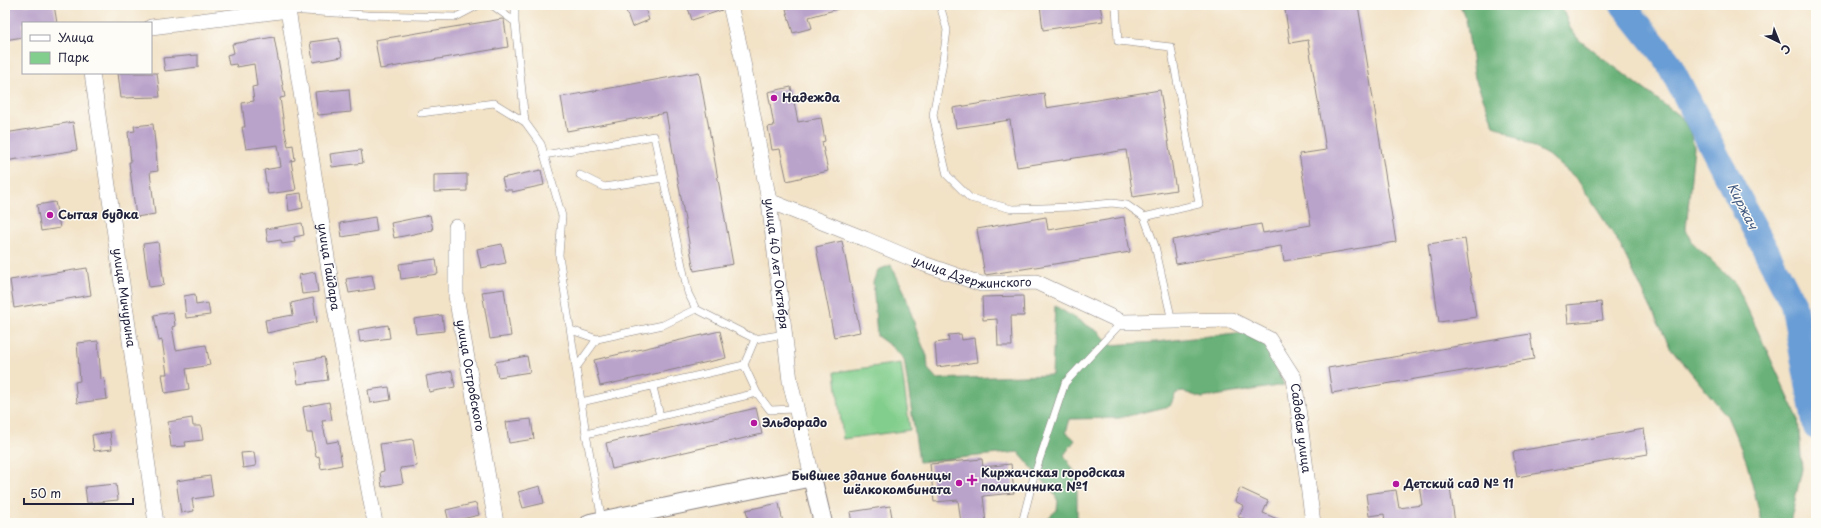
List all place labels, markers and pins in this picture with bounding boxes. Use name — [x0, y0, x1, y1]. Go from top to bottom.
place label: Надежда — [782, 88, 841, 106]
marker: Надежда — [769, 93, 779, 103]
place label: Сытая будка — [58, 205, 139, 223]
marker: Сытая будка — [45, 210, 55, 220]
place label: Эльдорадо — [762, 413, 827, 431]
marker: Эльдорадо — [749, 418, 759, 428]
place label: Киржачская городская поликлиника №1 — [981, 463, 1125, 495]
place label: Бывшее здание больницы шёлкокомбината — [791, 466, 952, 498]
marker: Киржачская городская поликлиника №1 — [966, 474, 978, 486]
place label: Детский сад № 11 — [1403, 474, 1514, 492]
marker: Бывшее здание больницы шёлкокомбината — [954, 478, 964, 488]
marker: Детский сад № 11 — [1391, 479, 1401, 489]

